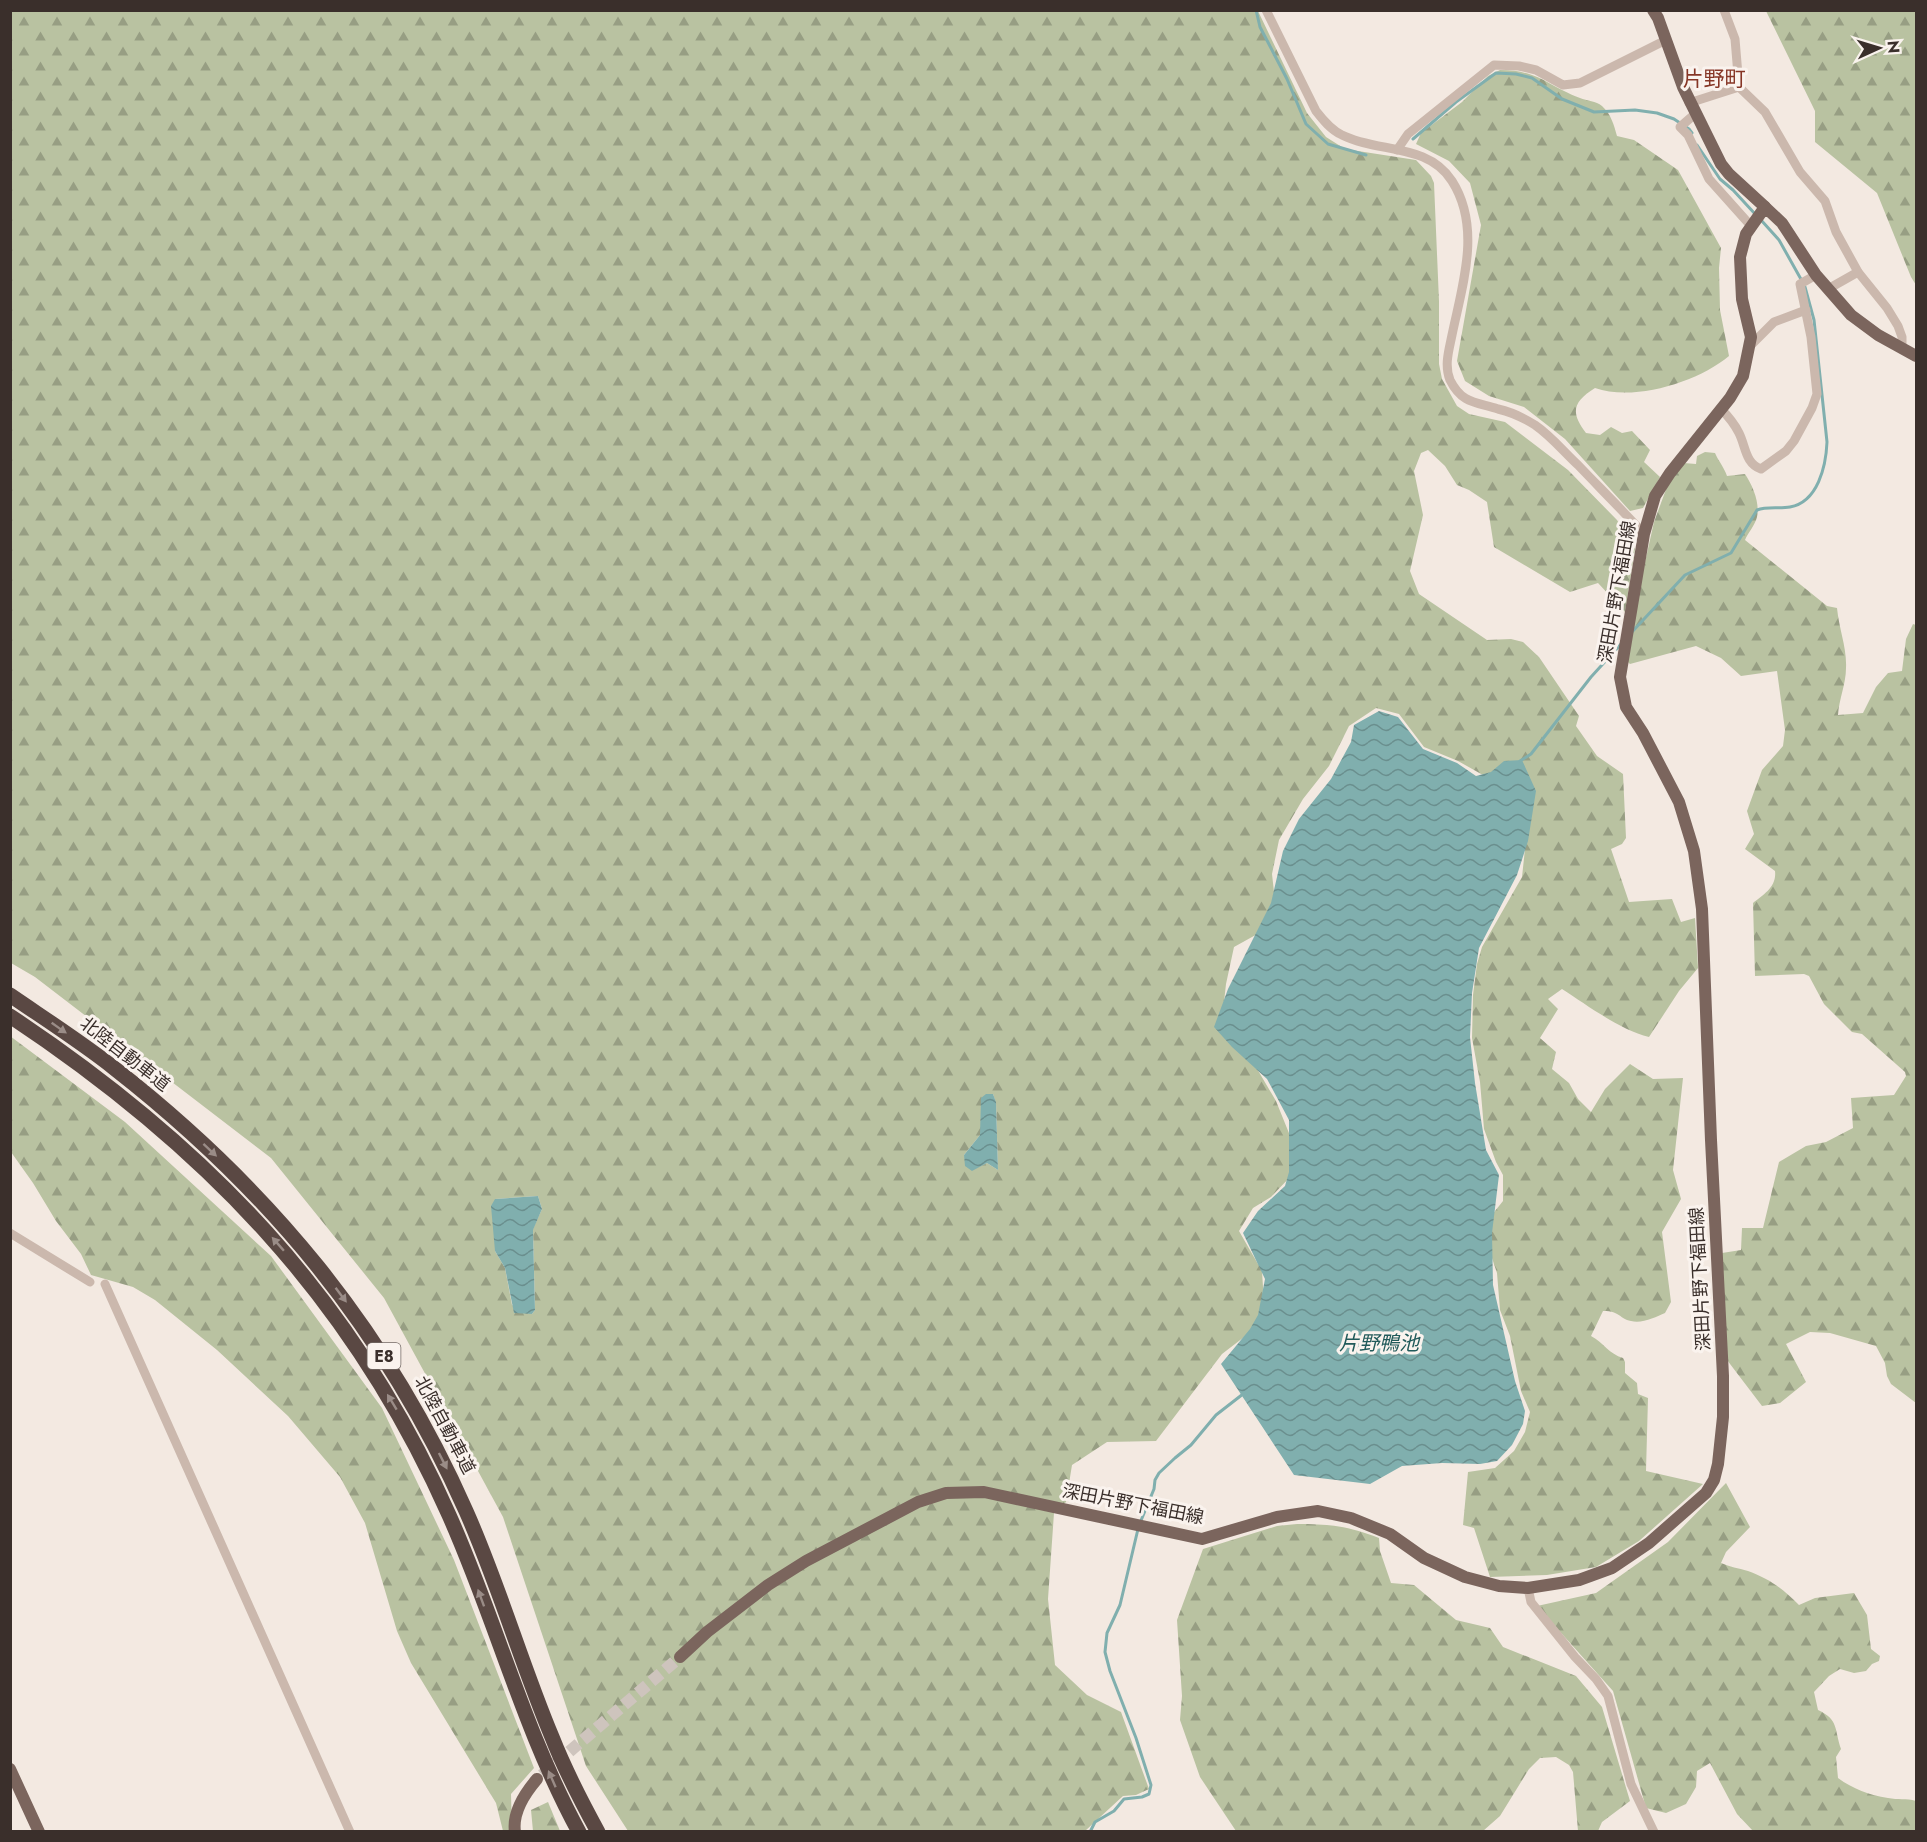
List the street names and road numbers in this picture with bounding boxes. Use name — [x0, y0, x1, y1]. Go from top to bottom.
street label: 深田片野下福田線 — [1592, 519, 1642, 665]
street label: 北陸自動車道 — [74, 1011, 176, 1097]
street label: 深田片野下福田線 — [1683, 1206, 1717, 1352]
road number: E8 — [368, 1343, 400, 1369]
street label: 北陸自動車道 — [408, 1371, 482, 1479]
street label: 深田片野下福田線 — [1060, 1478, 1206, 1530]

